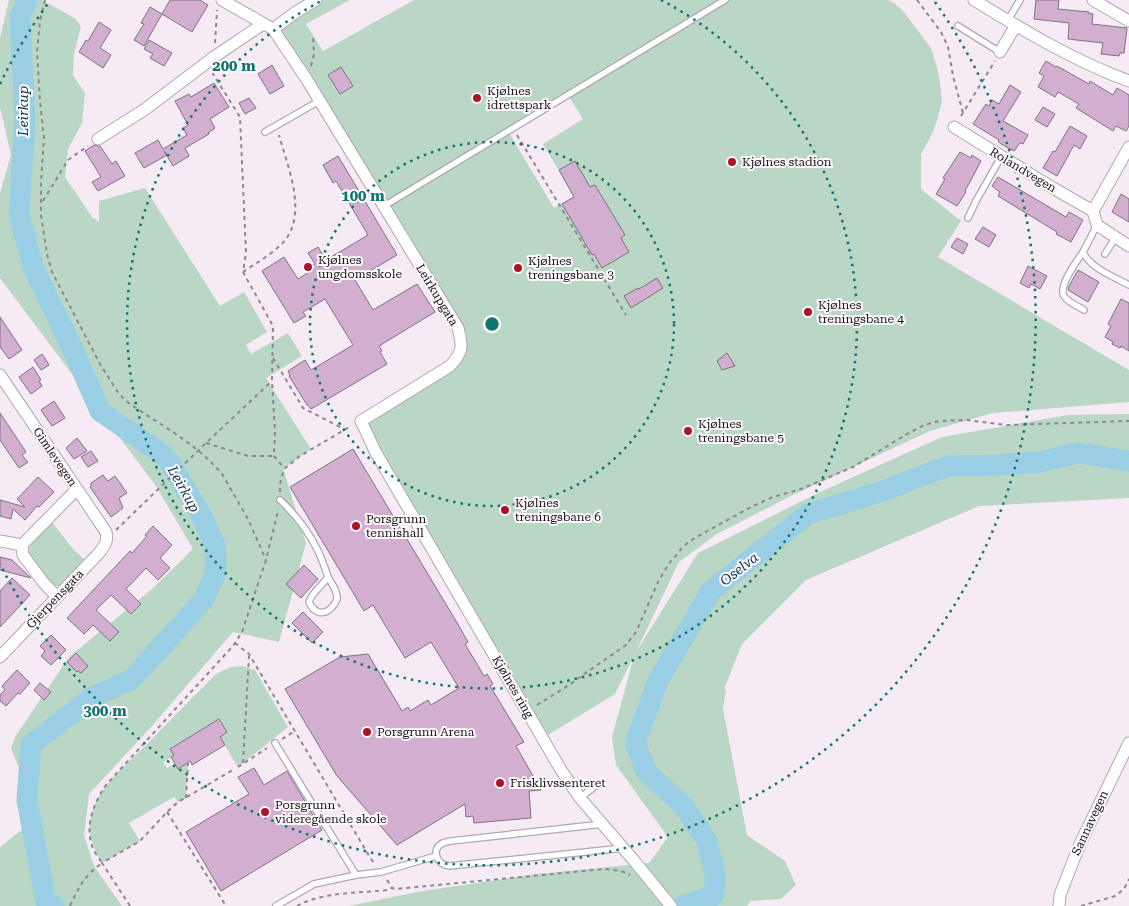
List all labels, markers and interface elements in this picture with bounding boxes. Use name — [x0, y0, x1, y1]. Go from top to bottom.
text: 200 m — [212, 57, 256, 75]
place label: Kjølnes idrettspark — [487, 84, 552, 112]
water label: Leirkup — [15, 86, 31, 137]
marker: Kjølnes idrettspark — [471, 92, 483, 104]
street label: Rolandvegen — [987, 145, 1059, 196]
place label: Kjølnes stadion — [742, 155, 832, 169]
marker: Kjølnes stadion — [726, 156, 738, 168]
text: 100 m — [341, 187, 385, 205]
place label: Kjølnes ungdomsskole — [318, 253, 402, 281]
place label: Kjølnes treningsbane 3 — [528, 254, 614, 282]
marker: Kjølnes ungdomsskole — [302, 261, 314, 273]
street label: Leirkupgata — [413, 262, 461, 329]
marker: Kjølnes treningsbane 3 — [512, 262, 524, 274]
place label: Kjølnes treningsbane 4 — [818, 298, 904, 326]
marker: Kjølnes treningsbane 4 — [802, 306, 814, 318]
centre of rings — [483, 315, 501, 333]
place label: Kjølnes treningsbane 5 — [698, 417, 784, 445]
street label: Gimlevegen — [30, 425, 80, 489]
marker: Kjølnes treningsbane 5 — [682, 425, 694, 437]
water label: Leirkup — [164, 462, 203, 515]
place label: Kjølnes treningsbane 6 — [515, 496, 601, 524]
marker: Kjølnes treningsbane 6 — [499, 504, 511, 516]
place label: Porsgrunn tennishall — [366, 512, 426, 540]
marker: Porsgrunn tennishall — [350, 520, 362, 532]
water label: Oselva — [717, 549, 761, 589]
street label: Gjerpensgata — [23, 566, 87, 631]
street label: Kjølnes ring — [489, 653, 537, 721]
text: 300 m — [83, 702, 127, 720]
place label: Porsgrunn Arena — [377, 725, 475, 739]
marker: Porsgrunn Arena — [361, 726, 373, 738]
place label: Frisklivssenteret — [510, 776, 606, 790]
marker: Frisklivssenteret — [494, 777, 506, 789]
street label: Sannavegen — [1069, 788, 1111, 858]
place label: Porsgrunn videregående skole — [275, 798, 387, 826]
marker: Porsgrunn videregående skole — [259, 806, 271, 818]

